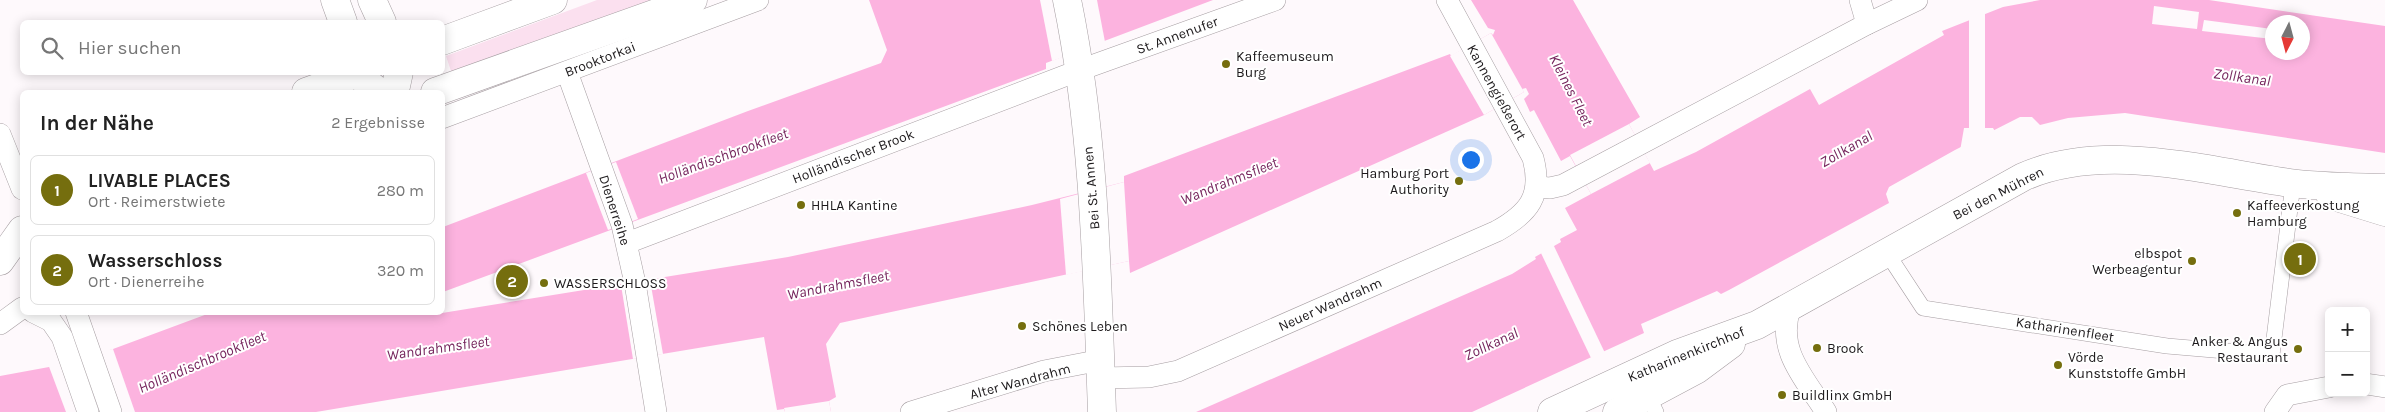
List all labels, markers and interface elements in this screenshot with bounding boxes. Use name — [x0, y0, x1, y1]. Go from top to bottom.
street label: St. Annenufer — [1134, 13, 1221, 58]
north arrow — [2265, 15, 2310, 60]
search box — [20, 20, 445, 75]
icon: search — [38, 34, 66, 62]
text: Hier suchen — [78, 37, 181, 59]
street label: Brooktorkai — [562, 38, 638, 81]
street label: Kannengießerort — [1463, 41, 1530, 143]
place label: Kaffeemuseum Burg — [1236, 48, 1334, 81]
water label: Kleines Fleet — [1545, 51, 1597, 130]
marker: Kaffeemuseum Burg — [1220, 58, 1232, 70]
water label: Zollkanal — [2212, 64, 2272, 90]
text: In der Nähe — [40, 111, 154, 135]
text: 2 Ergebnisse — [331, 113, 425, 132]
water label: Holländischbrookfleet — [656, 124, 791, 188]
street label: Holländischer Brook — [790, 125, 917, 188]
water label: Zollkanal — [1817, 127, 1876, 171]
street label: Bei St. Annen — [1079, 146, 1104, 230]
your location — [1458, 147, 1484, 173]
water label: Wandrahmsfleet — [1178, 153, 1281, 209]
street label: Bei den Mühren — [1950, 163, 2047, 224]
place label: Hamburg Port Authority — [1360, 165, 1449, 198]
text: LIVABLE PLACES — [88, 170, 231, 192]
street label: Dienerreihe — [595, 173, 634, 248]
marker: Hamburg Port Authority — [1453, 175, 1465, 187]
text: 1 — [54, 181, 60, 200]
text: 280 m — [377, 181, 424, 200]
text: Ort · Reimerstwiete — [88, 192, 226, 211]
place label: HHLA Kantine — [811, 197, 897, 214]
place label: Kaffeeverkostung Hamburg — [2247, 197, 2360, 230]
marker: HHLA Kantine — [795, 199, 807, 211]
marker: Kaffeeverkostung Hamburg — [2231, 207, 2243, 219]
pin: 1 — [2284, 240, 2316, 278]
place label: elbspot Werbeagentur — [2092, 245, 2183, 278]
text: Wasserschloss — [88, 250, 222, 272]
marker: elbspot Werbeagentur — [2186, 255, 2198, 267]
text: 2 — [52, 261, 62, 280]
text: 320 m — [377, 261, 424, 280]
pin: 2 — [496, 262, 528, 300]
water label: Wandrahmsfleet — [786, 266, 891, 304]
text: Ort · Dienerreihe — [88, 272, 204, 291]
street label: Neuer Wandrahm — [1276, 274, 1385, 335]
place label: WASSERSCHLOSS — [554, 275, 666, 292]
marker: WASSERSCHLOSS — [538, 277, 550, 289]
map controls — [2325, 307, 2370, 397]
button: + — [2325, 307, 2370, 352]
street label: Katharinenfleet — [2015, 313, 2115, 346]
place label: Schönes Leben — [1032, 318, 1128, 335]
marker: Schönes Leben — [1016, 320, 1028, 332]
street label: Katharinenkirchhof — [1625, 323, 1747, 386]
water label: Zollkanal — [1461, 324, 1521, 364]
water label: Holländischbrookfleet — [136, 327, 269, 397]
water label: Wandrahmsfleet — [386, 332, 491, 364]
place label: Anker & Angus Restaurant — [2192, 333, 2288, 366]
place label: Brook — [1827, 340, 1864, 357]
marker: Brook — [1811, 342, 1823, 354]
marker: Anker & Angus Restaurant — [2292, 343, 2304, 355]
place label: Vörde Kunststoffe GmbH — [2068, 349, 2186, 382]
button: − — [2325, 352, 2370, 397]
marker: Vörde Kunststoffe GmbH — [2052, 359, 2064, 371]
street label: Alter Wandrahm — [968, 360, 1072, 403]
place label: Buildlinx GmbH — [1792, 387, 1892, 404]
marker: Buildlinx GmbH — [1776, 389, 1788, 401]

